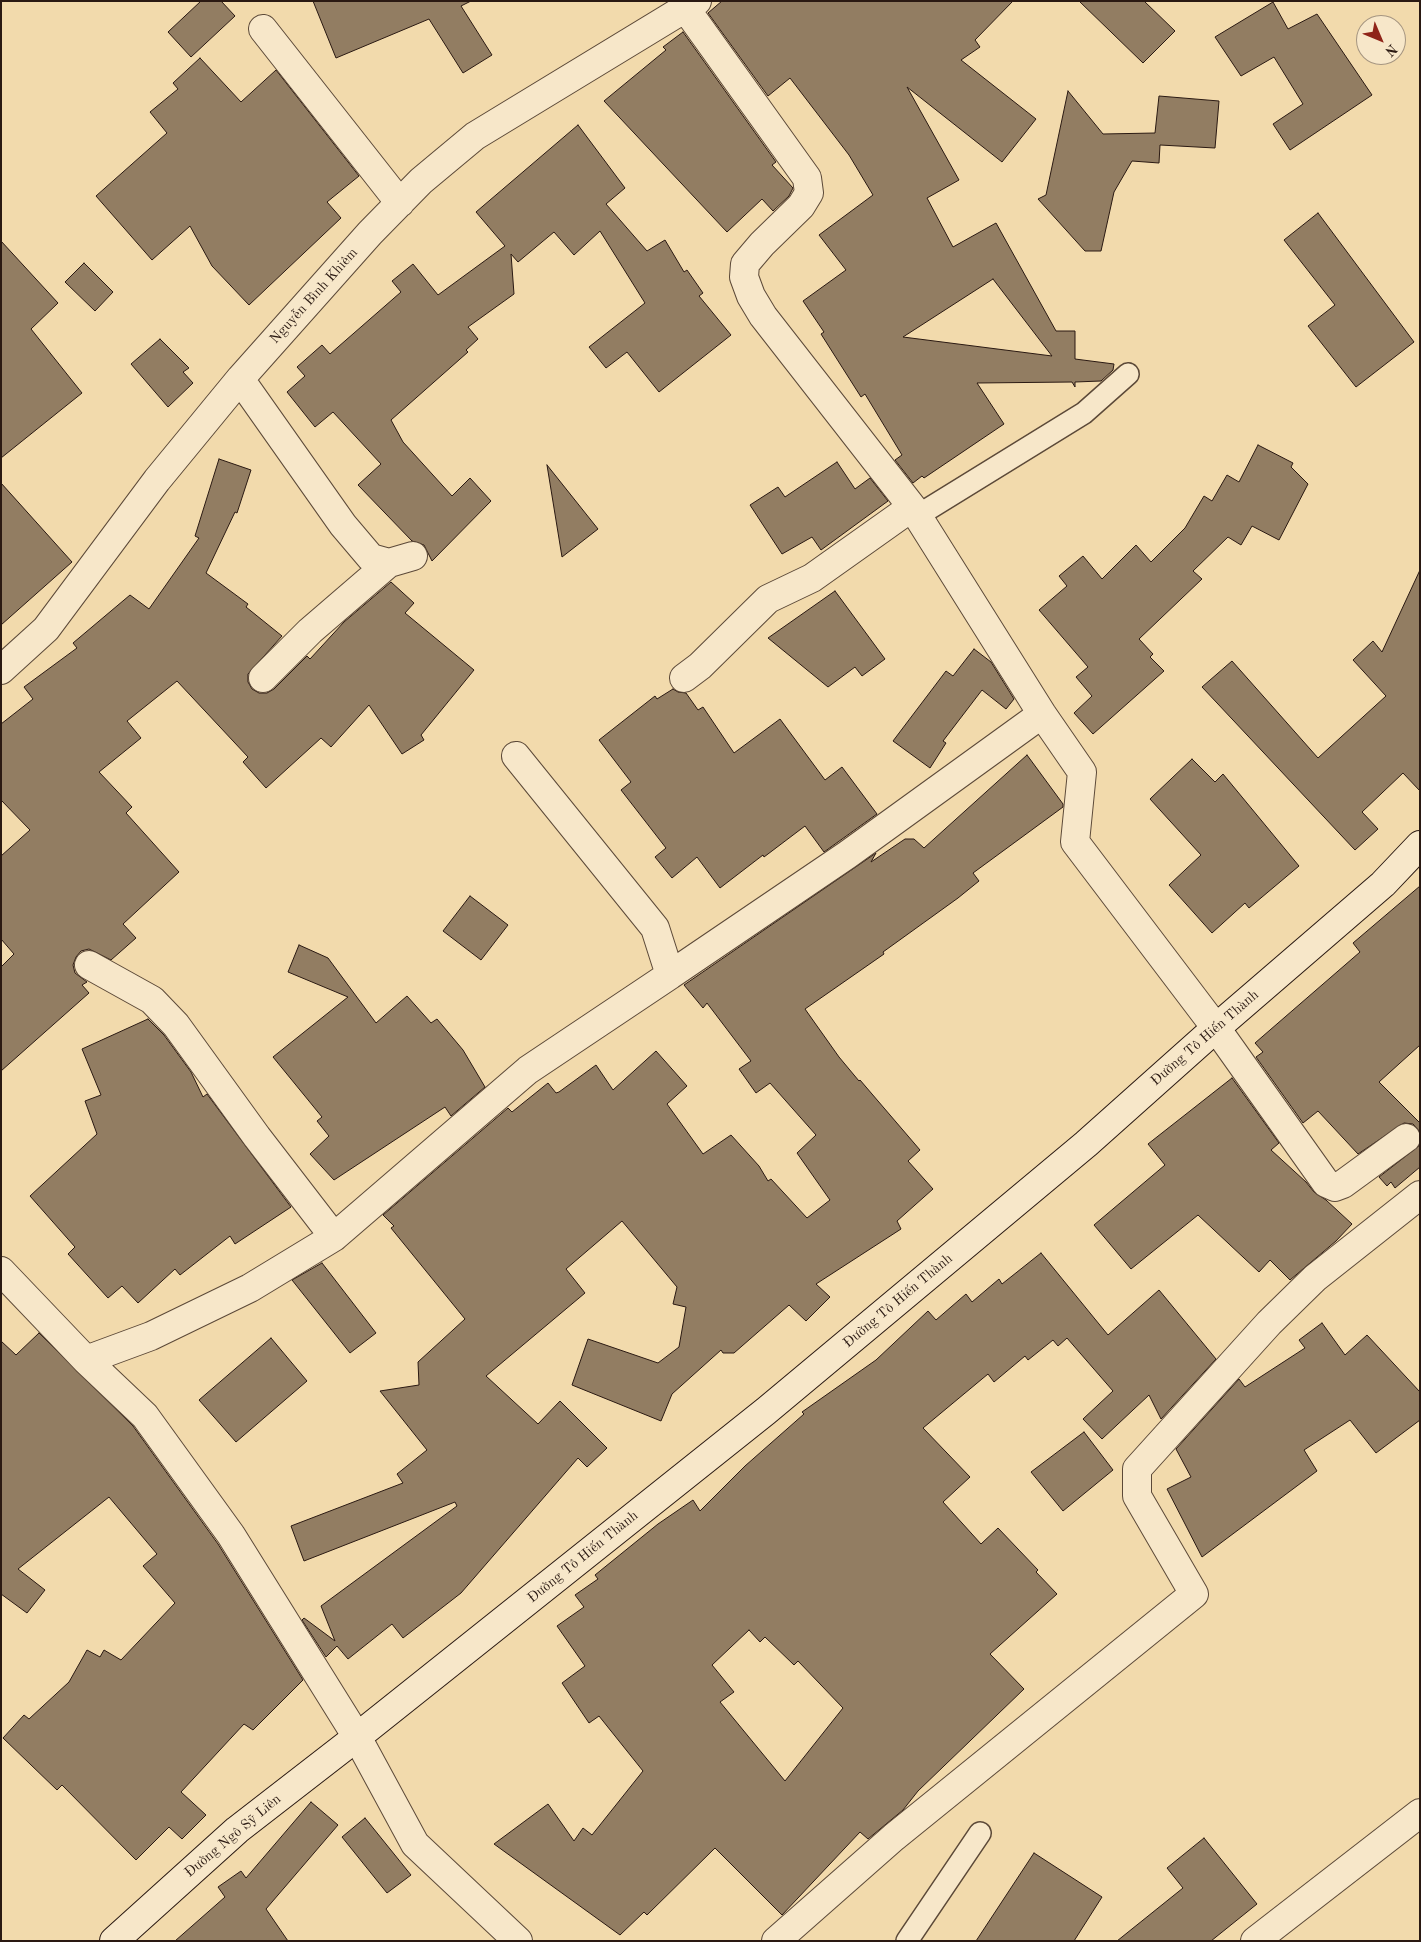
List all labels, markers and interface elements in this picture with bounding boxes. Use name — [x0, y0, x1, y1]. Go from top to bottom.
north arrow — [1356, 15, 1406, 65]
text: N — [1382, 41, 1400, 59]
street label: Nguyễn Bình Khiêm — [267, 245, 361, 347]
street label: Đường Tô Hiến Thành — [1148, 987, 1262, 1089]
street label: Đường Tô Hiến Thành — [840, 1250, 956, 1352]
street label: Đường Tô Hiến Thành — [524, 1507, 642, 1607]
street label: Đường Ngô Sỹ Liên — [181, 1791, 285, 1881]

